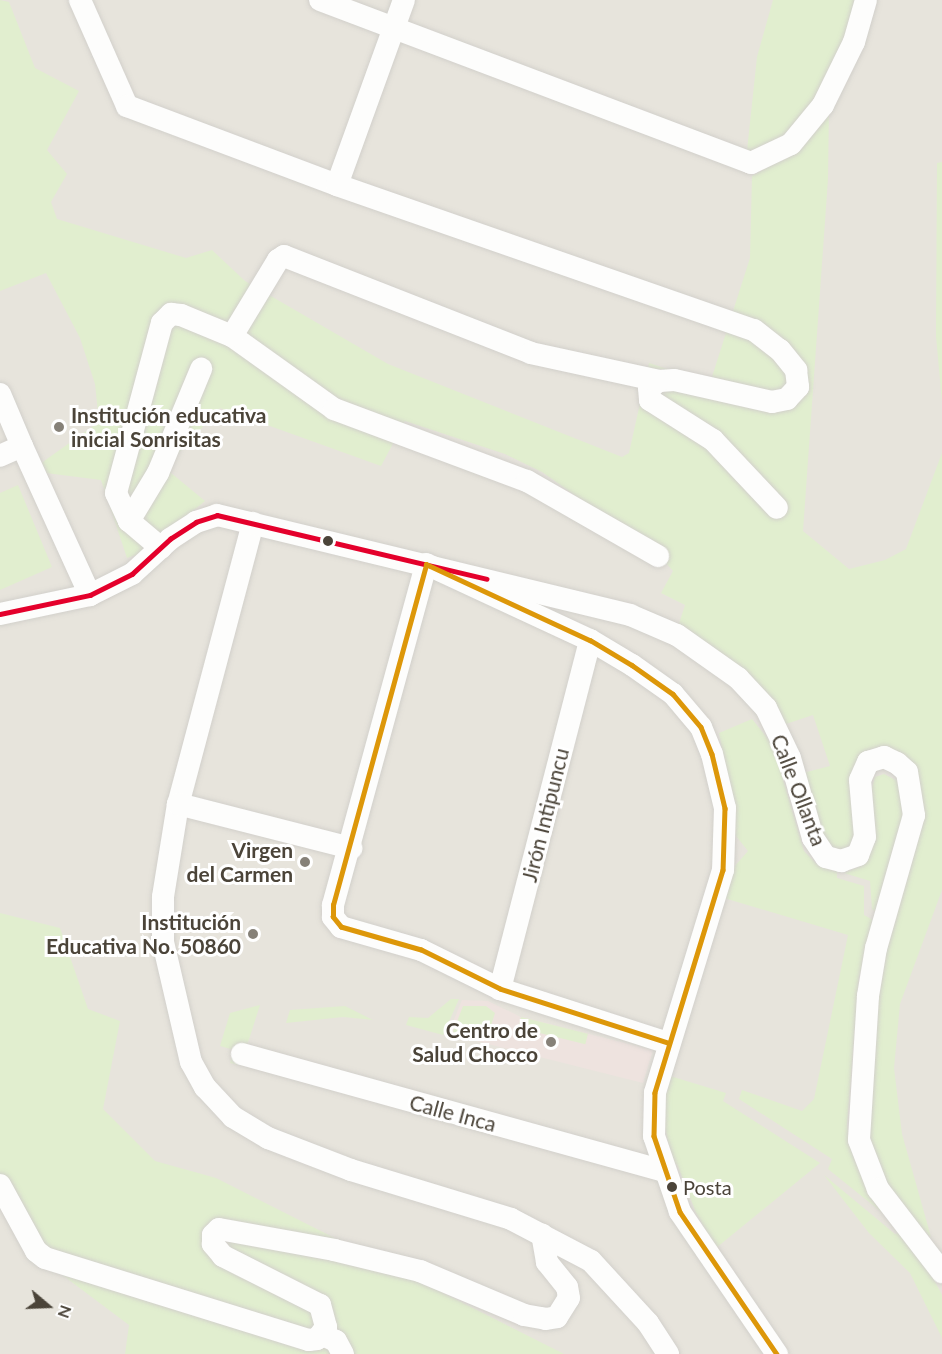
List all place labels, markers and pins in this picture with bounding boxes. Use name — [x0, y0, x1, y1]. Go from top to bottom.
place label: Institución educativa inicial Sonrisitas — [71, 402, 266, 452]
marker: Institución educativa inicial Sonrisitas — [52, 420, 66, 434]
unlabelled marker — [322, 535, 334, 547]
place label: Virgen del Carmen — [187, 837, 293, 887]
marker: Virgen del Carmen — [298, 855, 312, 869]
place label: Institución Educativa No. 50860 — [46, 909, 241, 959]
marker: Institución Educativa No. 50860 — [246, 927, 260, 941]
place label: Centro de Salud Chocco — [412, 1017, 538, 1067]
marker: Centro de Salud Chocco — [542, 1033, 560, 1051]
place label: Posta — [683, 1175, 732, 1199]
marker: Posta — [666, 1181, 678, 1193]

